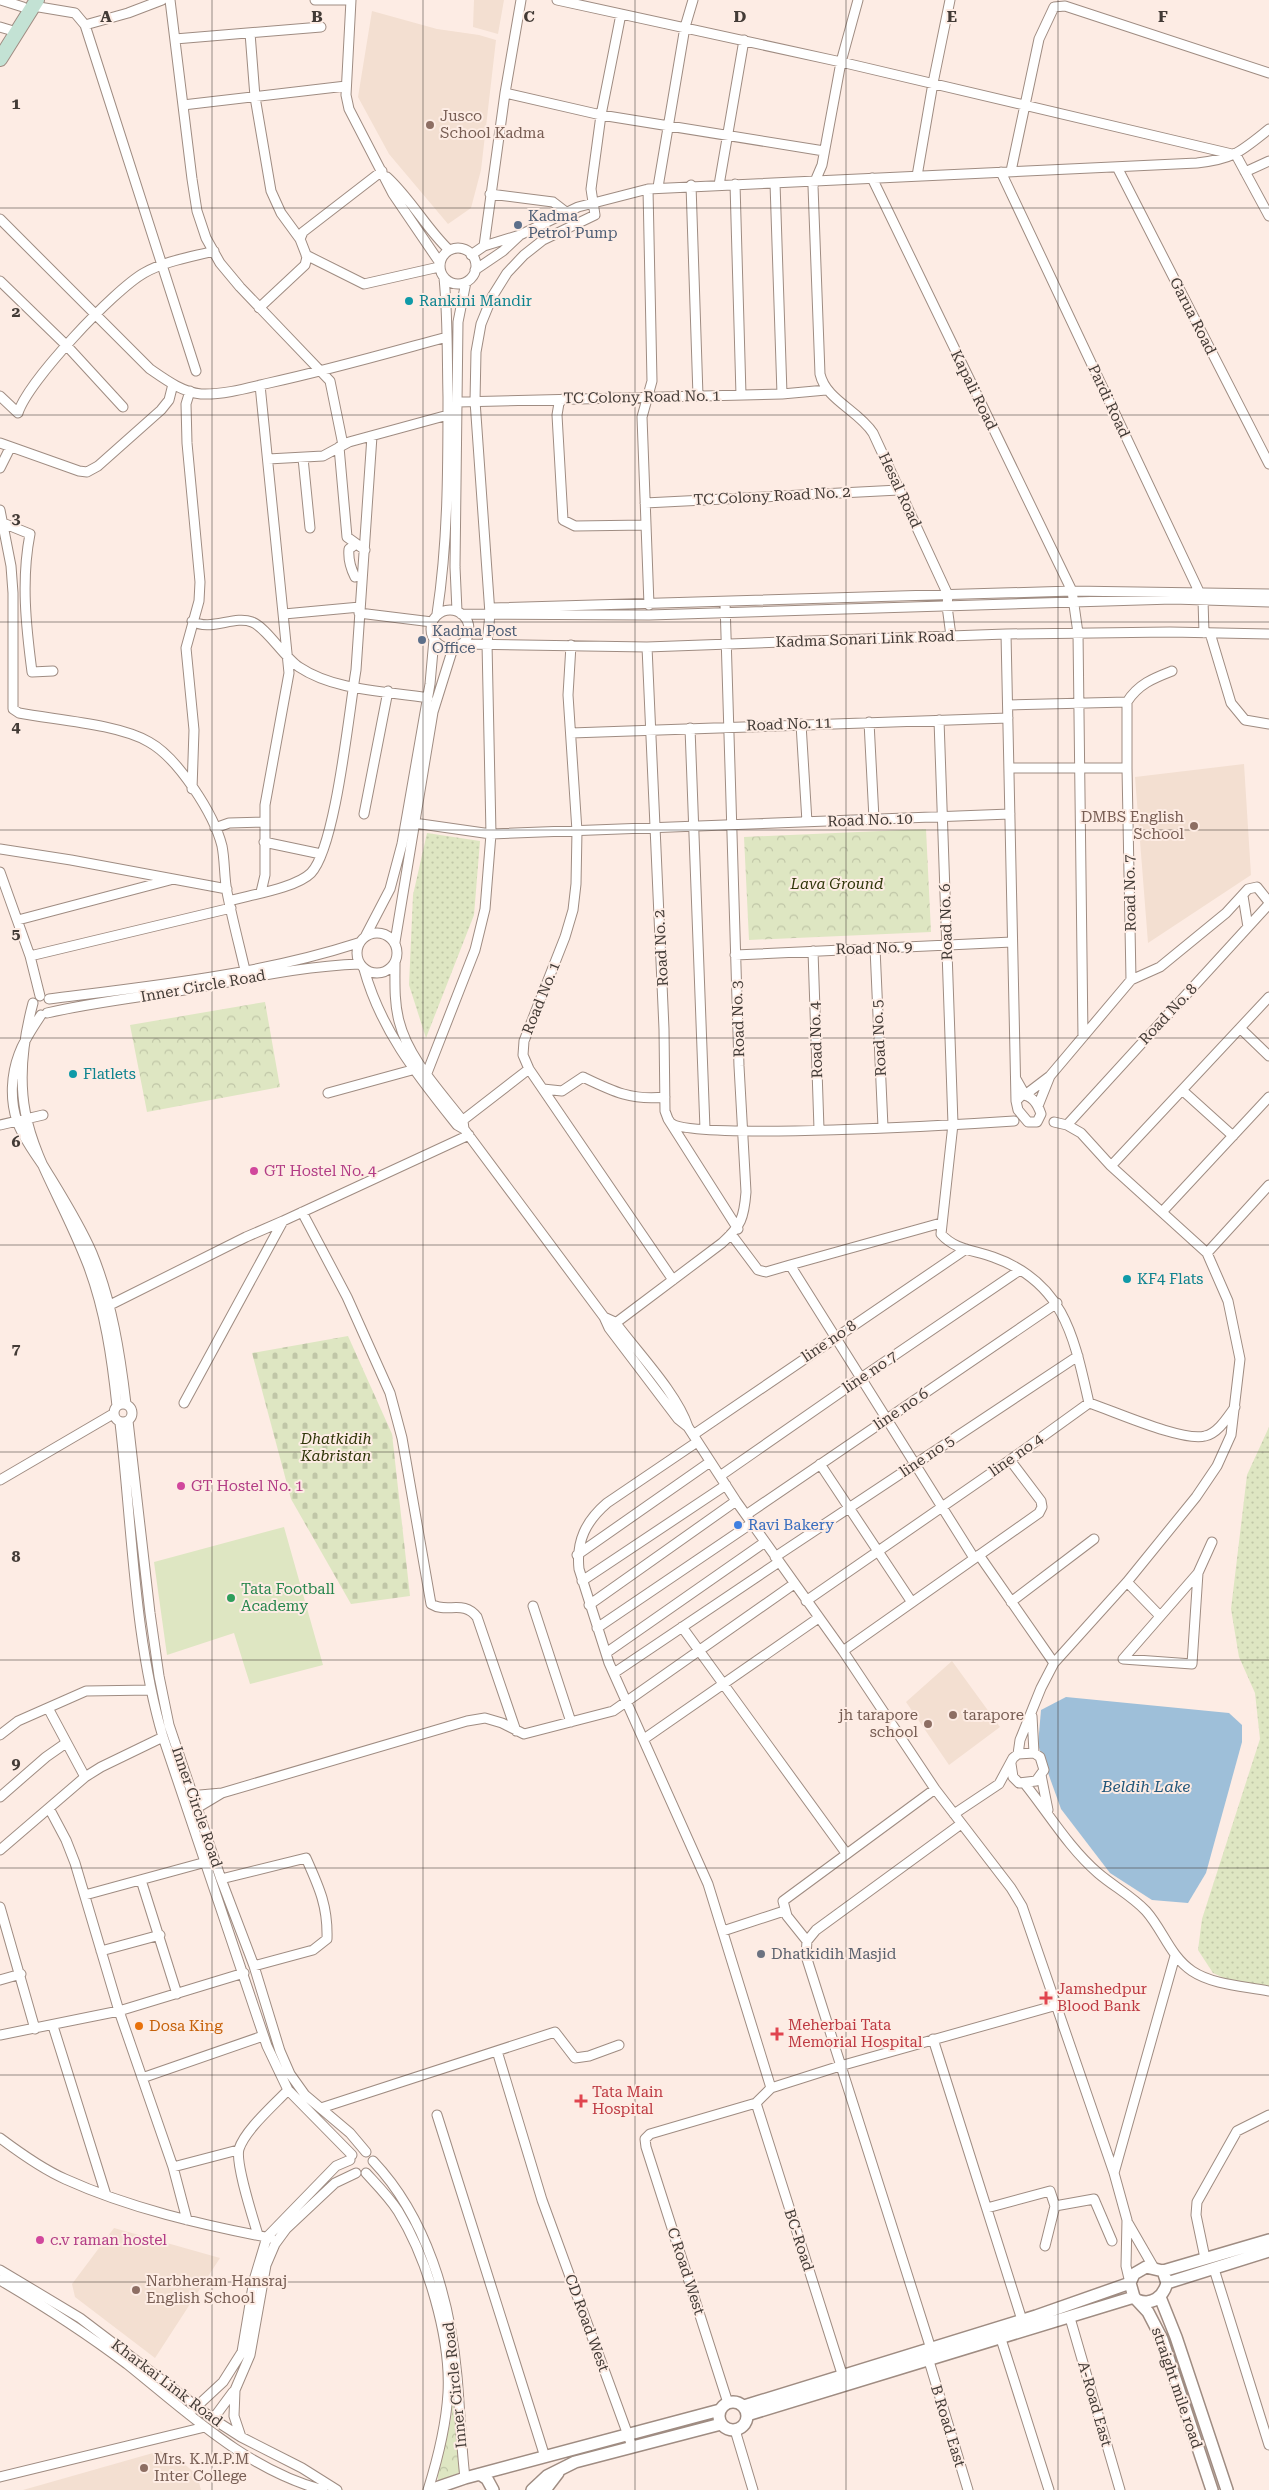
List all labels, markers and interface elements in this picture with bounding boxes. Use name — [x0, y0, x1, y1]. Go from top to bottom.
text: A — [100, 7, 112, 26]
text: B — [311, 7, 323, 26]
text: C — [523, 7, 535, 26]
text: D — [734, 7, 747, 26]
text: E — [947, 7, 957, 26]
text: F — [1158, 7, 1168, 26]
text: 1 — [12, 94, 21, 113]
place label: Jusco School Kadma — [440, 107, 545, 142]
marker: Jusco School Kadma — [424, 119, 436, 131]
place label: Kadma Petrol Pump — [528, 207, 618, 242]
marker: Kadma Petrol Pump — [512, 219, 524, 231]
street label: Garua Road — [1166, 274, 1220, 358]
place label: Rankini Mandir — [419, 292, 532, 310]
marker: Rankini Mandir — [403, 295, 415, 307]
text: 2 — [12, 302, 21, 321]
street label: Kapali Road — [947, 347, 1001, 433]
street label: Pardi Road — [1084, 362, 1134, 441]
street label: TC Colony Road No. 1 — [563, 387, 721, 407]
street label: Hesal Road — [875, 449, 925, 531]
street label: TC Colony Road No. 2 — [693, 483, 851, 509]
text: 3 — [12, 509, 21, 528]
place label: Kadma Post Office — [432, 622, 518, 657]
street label: Kadma Sonari Link Road — [775, 627, 955, 651]
marker: Kadma Post Office — [416, 634, 428, 646]
street label: Road No. 11 — [746, 714, 832, 734]
text: 4 — [12, 717, 21, 736]
place label: DMBS English School — [1081, 808, 1184, 843]
street label: Road No. 10 — [827, 810, 913, 830]
marker: DMBS English School — [1188, 820, 1200, 832]
street label: Road No. 7 — [1120, 854, 1140, 932]
park label: Lava Ground — [790, 875, 883, 893]
street label: Road No. 6 — [936, 883, 956, 961]
street label: Road No. 2 — [650, 909, 672, 987]
text: 5 — [12, 924, 21, 943]
street label: Road No. 9 — [835, 938, 913, 958]
street label: Road No. 1 — [518, 959, 564, 1037]
street label: Inner Circle Road — [139, 966, 267, 1006]
street label: Road No. 3 — [728, 980, 748, 1058]
street label: Road No. 8 — [1135, 980, 1201, 1048]
street label: Road No. 5 — [868, 999, 890, 1077]
street label: Road No. 4 — [806, 1001, 826, 1079]
place label: Flatlets — [83, 1065, 136, 1083]
marker: Flatlets — [67, 1068, 79, 1080]
text: 6 — [12, 1132, 21, 1151]
place label: GT Hostel No. 4 — [264, 1162, 377, 1180]
marker: GT Hostel No. 4 — [248, 1165, 260, 1177]
place label: KF4 Flats — [1137, 1270, 1203, 1288]
marker: KF4 Flats — [1121, 1273, 1133, 1285]
street label: line no 8 — [798, 1316, 860, 1366]
text: 7 — [12, 1339, 21, 1358]
street label: line no 7 — [839, 1347, 901, 1397]
street label: line no 6 — [870, 1384, 932, 1434]
street label: line no 4 — [985, 1429, 1047, 1480]
park label: Dhatkidih Kabristan — [299, 1430, 372, 1465]
street label: line no 5 — [896, 1431, 958, 1481]
place label: GT Hostel No. 1 — [191, 1477, 303, 1495]
marker: GT Hostel No. 1 — [175, 1480, 187, 1492]
place label: Ravi Bakery — [748, 1516, 834, 1534]
marker: Ravi Bakery — [732, 1519, 744, 1531]
text: 8 — [12, 1547, 21, 1566]
place label: Tata Football Academy — [241, 1580, 335, 1615]
marker: Tata Football Academy — [225, 1592, 237, 1604]
place label: jh tarapore school — [838, 1706, 918, 1741]
place label: tarapore — [963, 1706, 1024, 1724]
marker: tarapore — [947, 1709, 959, 1721]
marker: jh tarapore school — [922, 1718, 934, 1730]
street label: Inner Circle Road — [168, 1744, 226, 1870]
text: 9 — [12, 1754, 21, 1773]
water label: Beldih Lake — [1101, 1777, 1190, 1796]
place label: Dhatkidih Masjid — [771, 1945, 897, 1963]
marker: Dhatkidih Masjid — [755, 1948, 767, 1960]
place label: Jamshedpur Blood Bank — [1057, 1980, 1147, 2015]
marker: Jamshedpur Blood Bank — [1039, 1991, 1053, 2005]
place label: Meherbai Tata Memorial Hospital — [788, 2016, 923, 2051]
place label: Dosa King — [149, 2017, 223, 2035]
marker: Dosa King — [133, 2020, 145, 2032]
marker: Meherbai Tata Memorial Hospital — [770, 2027, 784, 2041]
place label: Tata Main Hospital — [592, 2083, 664, 2118]
marker: Tata Main Hospital — [574, 2094, 588, 2108]
street label: BC-Road — [780, 2207, 818, 2274]
street label: C Road West — [663, 2225, 709, 2317]
place label: c.v raman hostel — [50, 2231, 167, 2249]
marker: c.v raman hostel — [34, 2234, 46, 2246]
place label: Narbheram Hansraj English School — [146, 2272, 287, 2307]
street label: CD Road West — [561, 2272, 613, 2375]
marker: Narbheram Hansraj English School — [130, 2284, 142, 2296]
street label: Inner Circle Road — [439, 2321, 471, 2449]
street label: straight mile road — [1148, 2325, 1206, 2451]
street label: Kharkai Link Road — [108, 2335, 226, 2431]
street label: A-Road East — [1074, 2359, 1116, 2449]
street label: B Road East — [927, 2383, 969, 2470]
place label: Mrs. K.M.P.M Inter College — [154, 2450, 249, 2485]
marker: Mrs. K.M.P.M Inter College — [138, 2462, 150, 2474]

